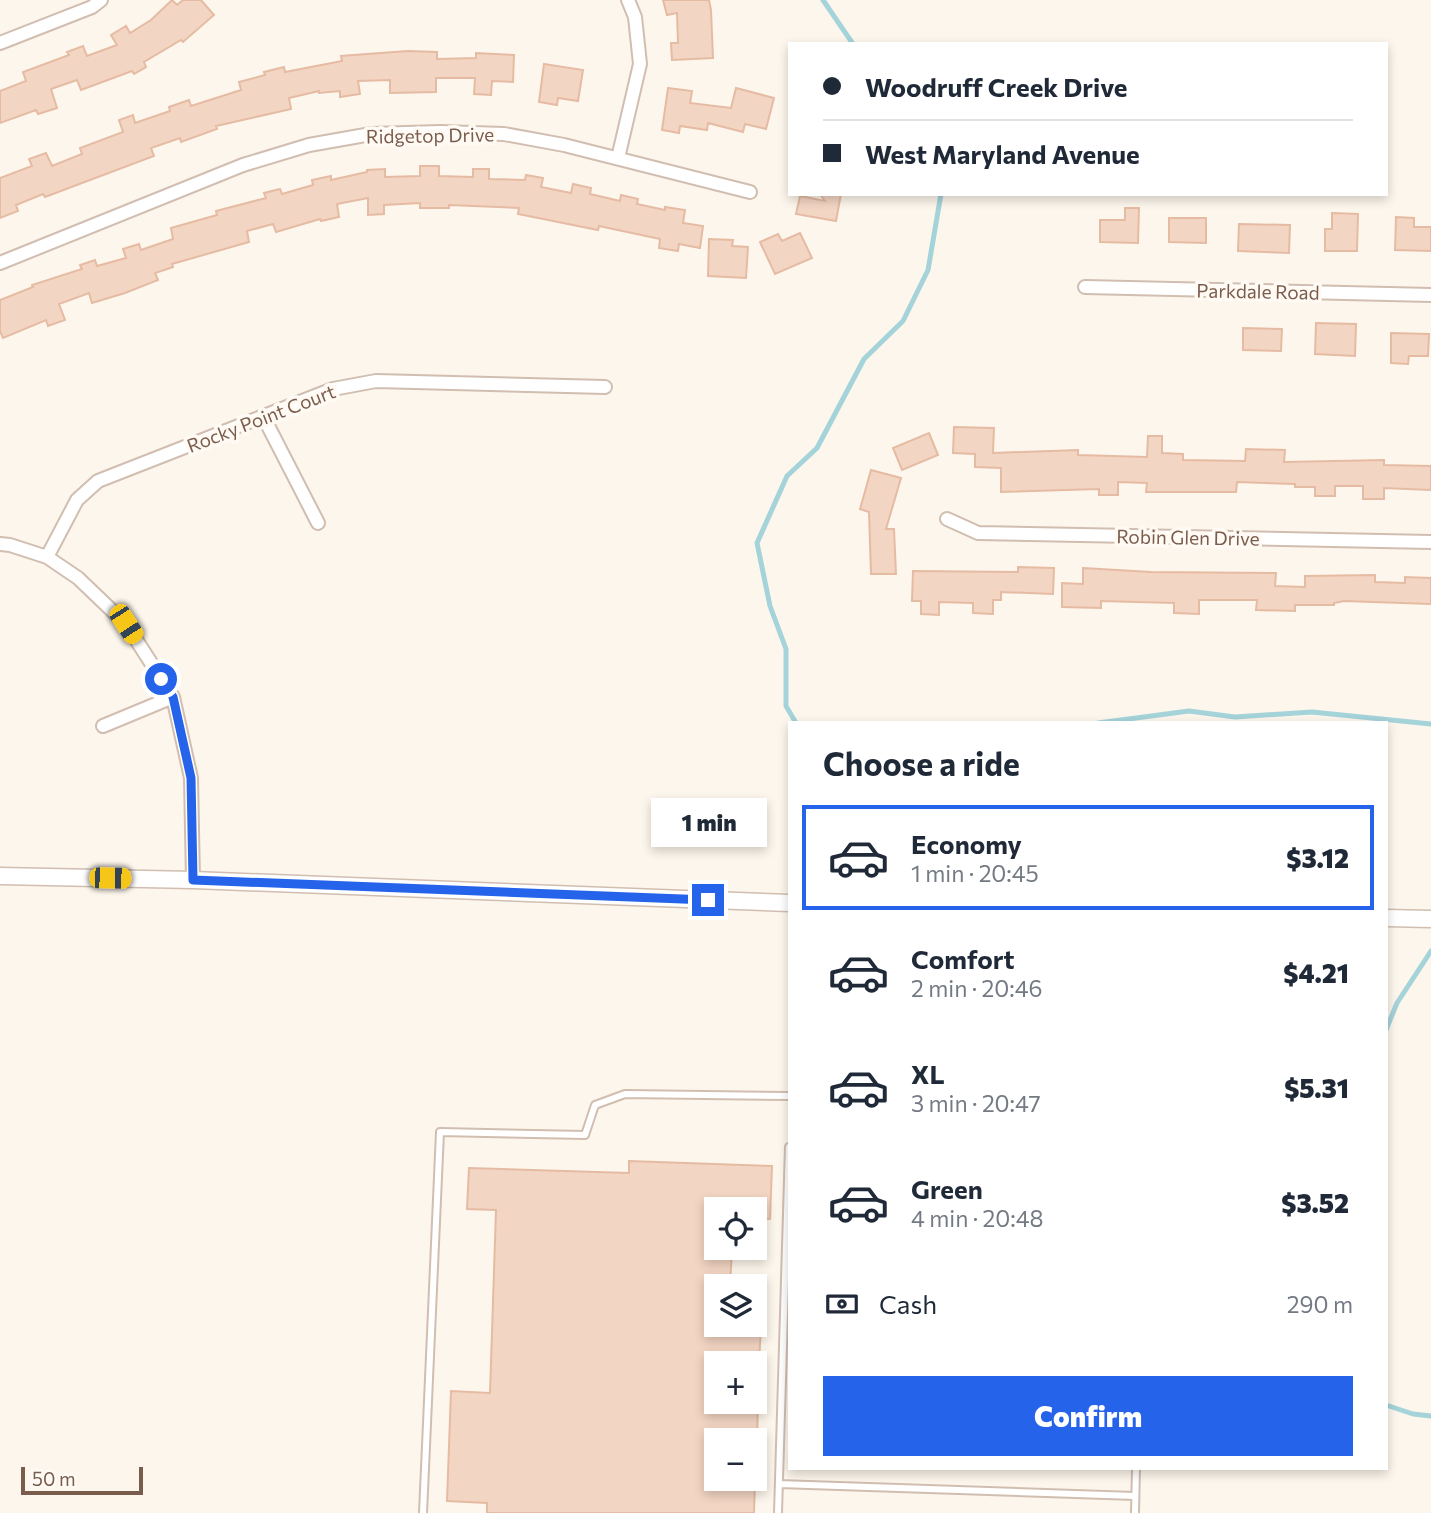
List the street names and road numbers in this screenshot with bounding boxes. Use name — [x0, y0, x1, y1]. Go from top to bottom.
street label: Ridgetop Drive — [366, 122, 494, 148]
street label: Parkdale Road — [1196, 278, 1320, 304]
street label: Rocky Point Court — [184, 379, 339, 457]
street label: Robin Glen Drive — [1116, 524, 1260, 550]

